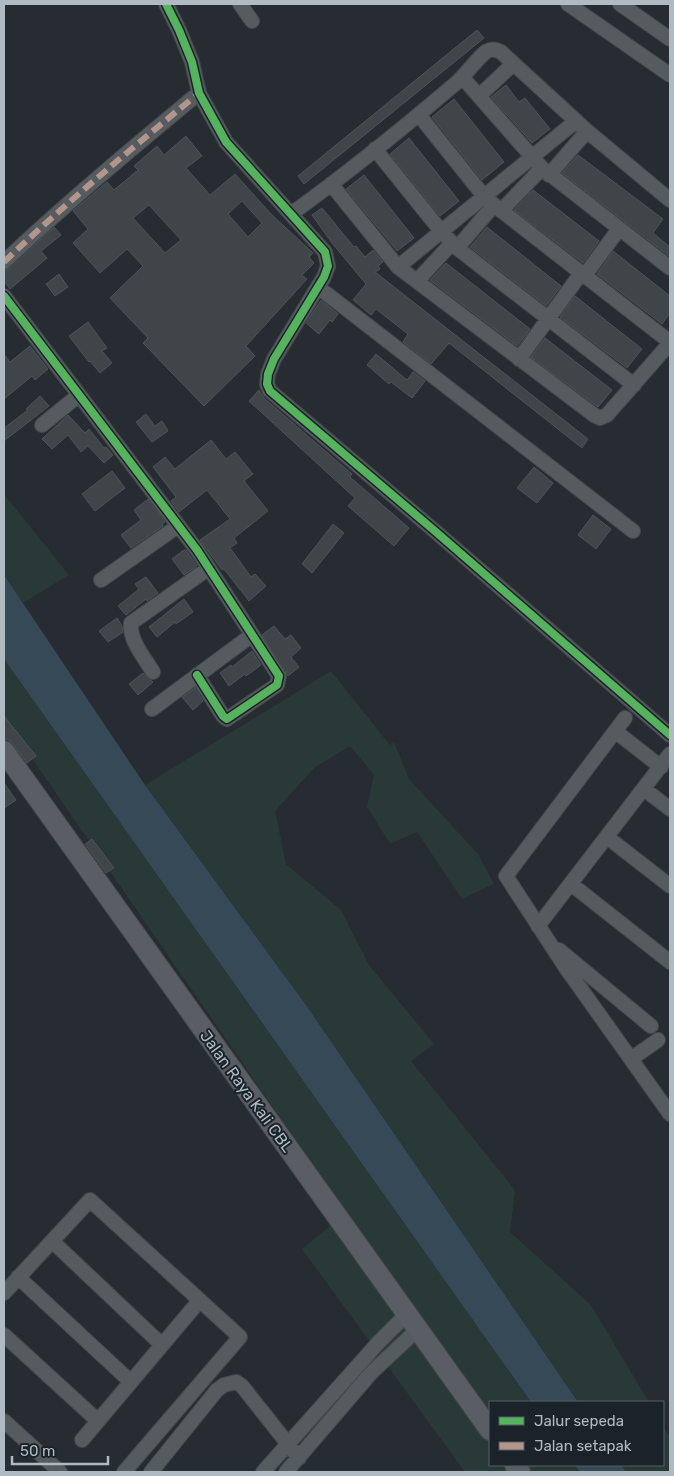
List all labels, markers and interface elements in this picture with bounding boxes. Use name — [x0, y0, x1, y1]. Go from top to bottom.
street label: Jalan Raya Kali CBL — [196, 1027, 297, 1156]
legend — [489, 1401, 664, 1466]
text: Jalur sepeda — [534, 1412, 624, 1430]
scale bar — [12, 1434, 109, 1466]
text: Jalan setapak — [534, 1437, 632, 1455]
text: 50 m — [20, 1442, 55, 1460]

